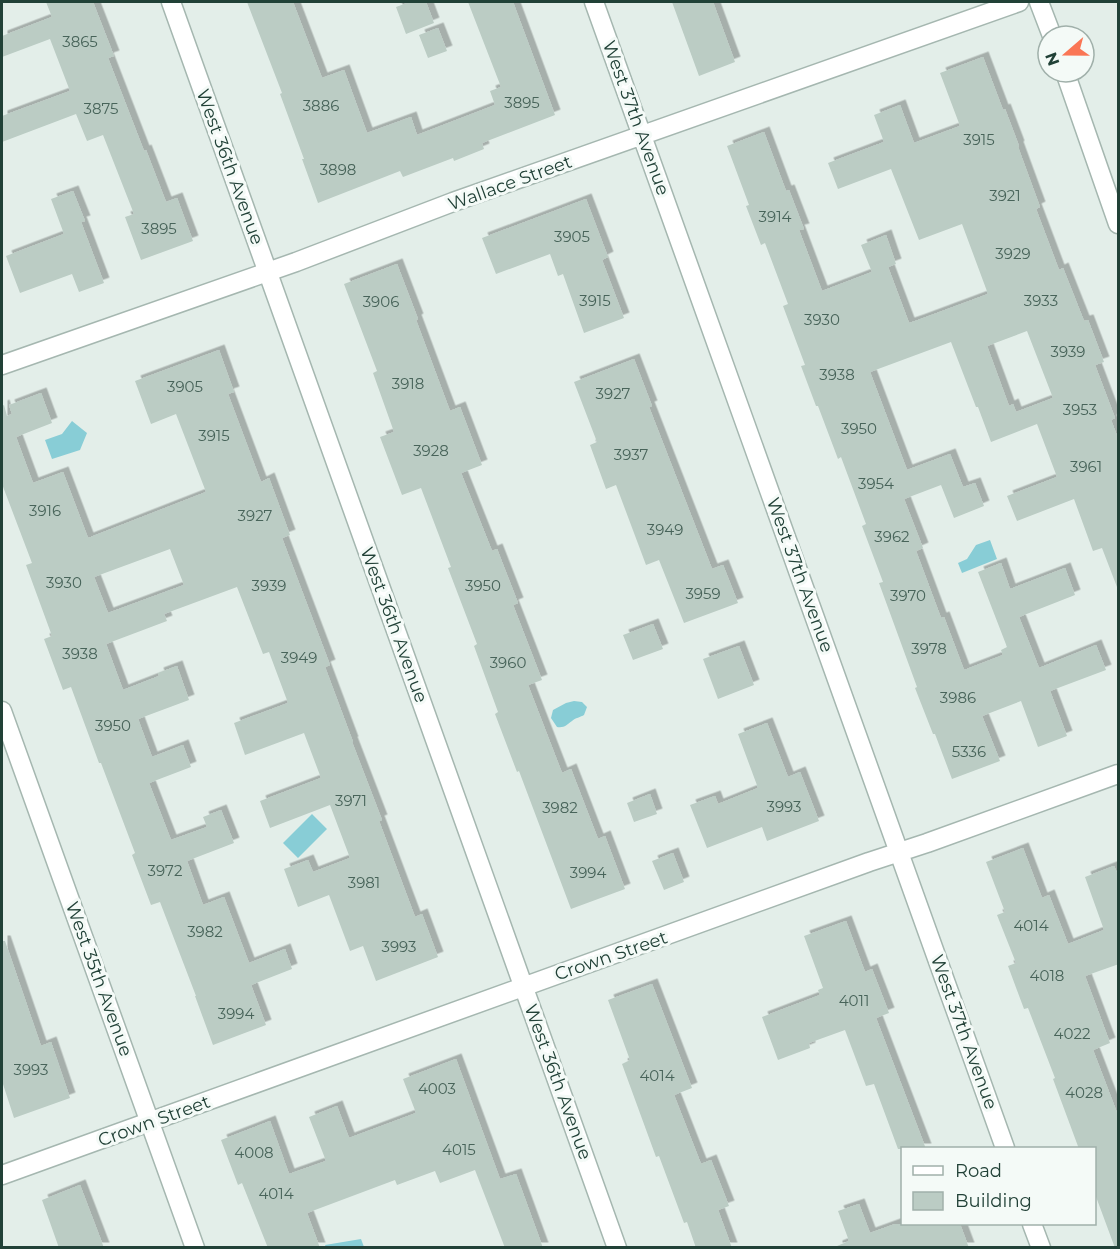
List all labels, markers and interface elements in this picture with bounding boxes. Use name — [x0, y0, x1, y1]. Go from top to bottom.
north arrow — [1036, 24, 1096, 84]
house number: 3865 — [62, 32, 98, 51]
street label: West 37th Avenue — [598, 38, 674, 198]
text: N — [1041, 50, 1064, 68]
street label: West 36th Avenue — [192, 86, 268, 248]
house number: 3895 — [504, 93, 540, 112]
house number: 3886 — [303, 96, 339, 115]
house number: 3875 — [83, 99, 119, 118]
house number: 3915 — [963, 130, 995, 149]
street label: Wallace Street — [445, 150, 575, 216]
house number: 3898 — [320, 160, 356, 179]
house number: 3921 — [989, 186, 1021, 205]
house number: 3914 — [759, 207, 792, 226]
house number: 3895 — [141, 219, 177, 238]
house number: 3905 — [554, 227, 590, 246]
house number: 3929 — [995, 244, 1031, 263]
house number: 3915 — [579, 291, 611, 310]
house number: 3933 — [1024, 291, 1058, 310]
house number: 3906 — [363, 292, 399, 311]
house number: 3930 — [804, 310, 840, 329]
house number: 3939 — [1050, 342, 1086, 361]
house number: 3938 — [819, 365, 855, 384]
house number: 3918 — [392, 374, 424, 393]
house number: 3905 — [167, 377, 203, 396]
house number: 3927 — [596, 384, 631, 403]
house number: 3953 — [1063, 400, 1097, 419]
house number: 3950 — [841, 419, 877, 438]
house number: 3915 — [198, 426, 230, 445]
house number: 3928 — [413, 441, 449, 460]
house number: 3937 — [614, 445, 648, 464]
house number: 3961 — [1070, 457, 1102, 476]
house number: 3954 — [858, 474, 894, 493]
street label: West 37th Avenue — [762, 495, 838, 655]
house number: 3916 — [29, 501, 61, 520]
house number: 3927 — [238, 506, 273, 525]
house number: 3949 — [647, 520, 683, 539]
house number: 3962 — [874, 527, 910, 546]
street label: West 36th Avenue — [356, 544, 432, 706]
house number: 3930 — [46, 573, 82, 592]
house number: 3939 — [251, 576, 287, 595]
house number: 3950 — [465, 576, 501, 595]
house number: 3959 — [685, 584, 721, 603]
house number: 3970 — [890, 586, 926, 605]
house number: 3978 — [911, 639, 947, 658]
house number: 3938 — [62, 644, 98, 663]
house number: 3949 — [281, 648, 317, 667]
house number: 3960 — [490, 653, 526, 672]
house number: 3986 — [940, 688, 976, 707]
house number: 3950 — [95, 716, 131, 735]
house number: 5336 — [952, 742, 986, 761]
house number: 3971 — [335, 791, 367, 810]
house number: 3993 — [766, 797, 802, 816]
house number: 3982 — [542, 798, 578, 817]
house number: 3972 — [148, 861, 182, 880]
house number: 3994 — [570, 863, 606, 882]
house number: 3981 — [348, 873, 380, 892]
street label: West 35th Avenue — [61, 899, 137, 1059]
house number: 4014 — [1013, 916, 1049, 935]
house number: 3982 — [187, 922, 223, 941]
street label: Crown Street — [552, 926, 670, 986]
house number: 3993 — [381, 937, 417, 956]
street label: West 37th Avenue — [926, 952, 1002, 1112]
house number: 4018 — [1030, 966, 1064, 985]
house number: 4011 — [839, 991, 869, 1010]
street label: West 36th Avenue — [520, 1001, 596, 1163]
house number: 3994 — [218, 1004, 254, 1023]
house number: 4022 — [1054, 1024, 1090, 1043]
house number: 3993 — [13, 1060, 49, 1079]
house number: 4014 — [639, 1066, 675, 1085]
house number: 4003 — [418, 1079, 456, 1098]
house number: 4028 — [1065, 1083, 1103, 1102]
street label: Crown Street — [95, 1091, 213, 1151]
house number: 4015 — [442, 1140, 476, 1159]
house number: 4008 — [234, 1143, 274, 1162]
legend — [901, 1147, 1096, 1225]
text: Road — [955, 1160, 1002, 1182]
house number: 4014 — [258, 1184, 294, 1203]
text: Building — [955, 1190, 1032, 1212]

